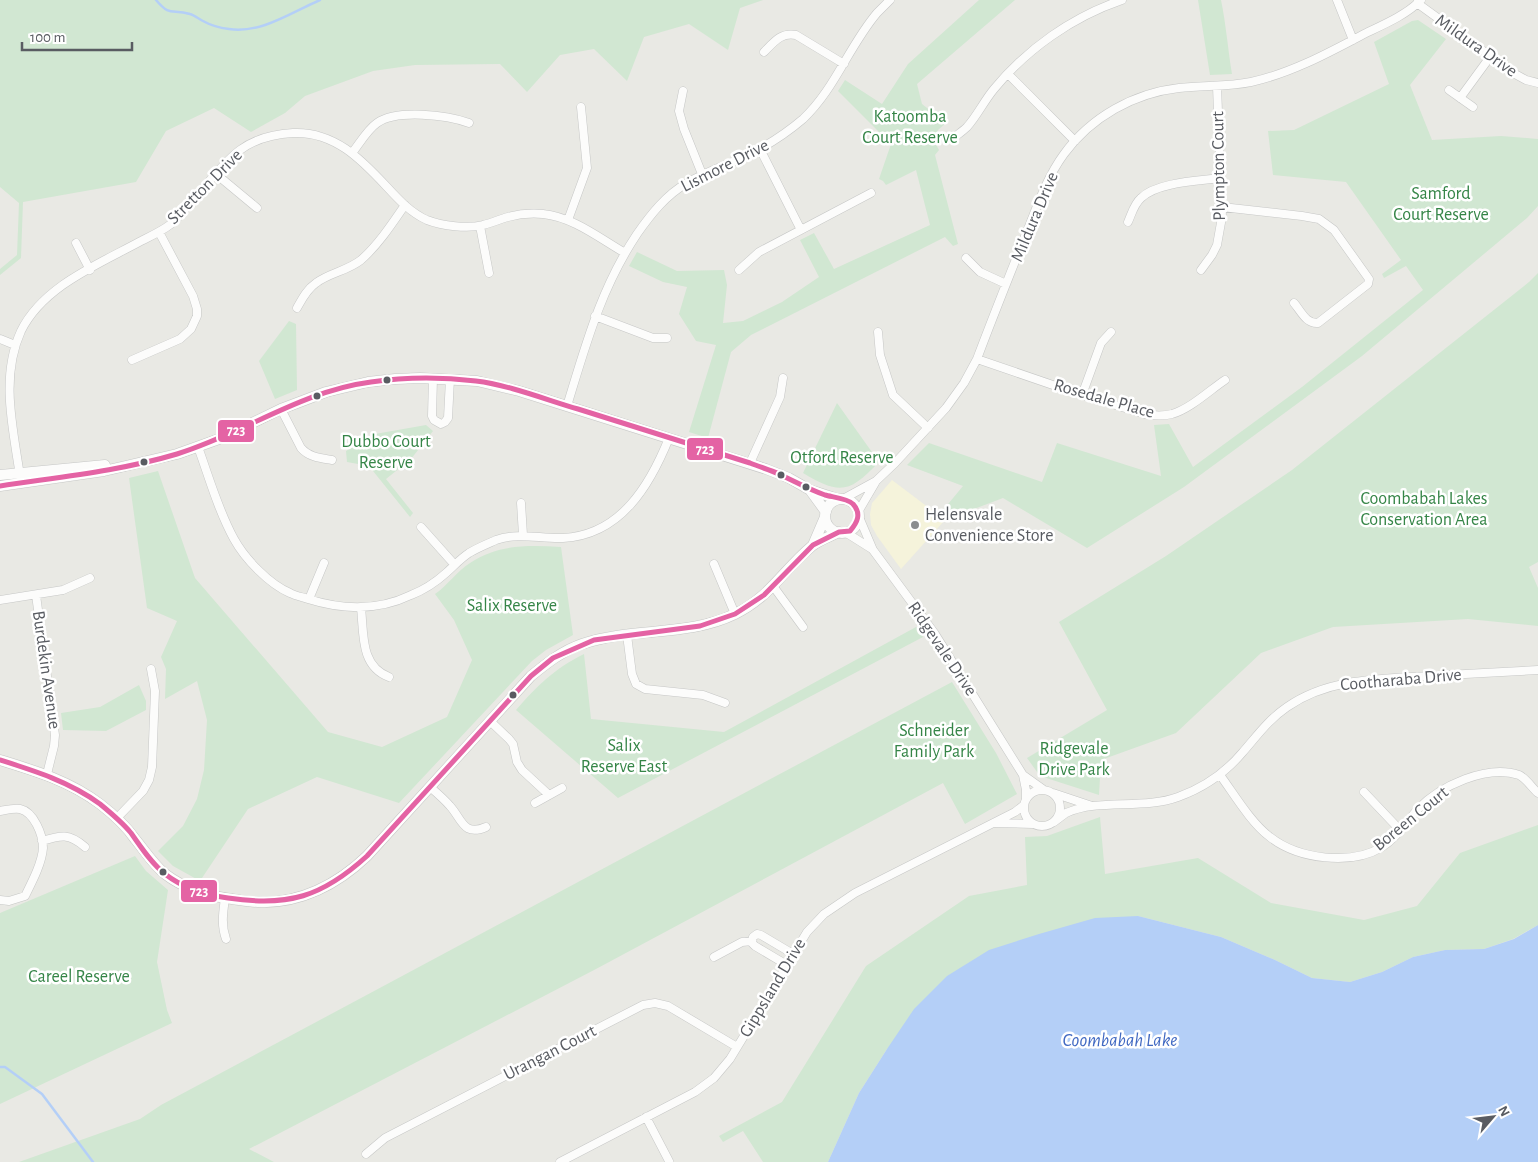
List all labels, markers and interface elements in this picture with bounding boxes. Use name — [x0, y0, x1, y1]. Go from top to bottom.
street label: Mildura Drive — [1432, 11, 1520, 81]
scale bar — [22, 20, 132, 52]
text: 100 m — [30, 30, 65, 45]
park label: Katoomba Court Reserve — [862, 108, 958, 147]
street label: Plympton Court — [1209, 111, 1229, 221]
street label: Lismore Drive — [678, 136, 772, 196]
street label: Stretton Drive — [164, 146, 246, 228]
street label: Mildura Drive — [1008, 169, 1062, 265]
park label: Samford Court Reserve — [1393, 185, 1489, 224]
unlabelled marker — [382, 375, 392, 385]
street label: Rosedale Place — [1052, 376, 1156, 422]
unlabelled marker — [312, 391, 322, 401]
line badge: 723 — [217, 419, 255, 443]
text: 723 — [227, 424, 245, 438]
park label: Dubbo Court Reserve — [341, 433, 431, 472]
line badge: 723 — [686, 437, 724, 461]
text: 723 — [696, 443, 714, 457]
park label: Otford Reserve — [790, 449, 894, 467]
unlabelled marker — [139, 457, 149, 467]
unlabelled marker — [776, 470, 786, 480]
unlabelled marker — [801, 482, 811, 492]
park label: Coombabah Lakes Conservation Area — [1360, 490, 1488, 529]
place label: Helensvale Convenience Store — [925, 506, 1053, 545]
marker: Helensvale Convenience Store — [909, 519, 921, 531]
park label: Salix Reserve — [467, 597, 557, 615]
street label: Ridgevale Drive — [904, 599, 980, 699]
street label: Burdekin Avenue — [29, 610, 63, 730]
street label: Cootharaba Drive — [1340, 666, 1462, 694]
unlabelled marker — [508, 690, 518, 700]
park label: Schneider Family Park — [894, 722, 975, 761]
park label: Salix Reserve East — [581, 737, 667, 776]
park label: Ridgevale Drive Park — [1038, 740, 1111, 779]
street label: Boreen Court — [1370, 783, 1452, 855]
unlabelled marker — [158, 867, 168, 877]
line badge: 723 — [180, 879, 218, 903]
text: 723 — [190, 885, 208, 899]
street label: Gippsland Drive — [737, 935, 809, 1041]
park label: Careel Reserve — [28, 968, 130, 986]
street label: Urangan Court — [501, 1022, 599, 1084]
water label: Coombabah Lake — [1062, 1031, 1178, 1050]
north arrow — [1468, 1092, 1518, 1142]
text: N — [1495, 1104, 1512, 1119]

